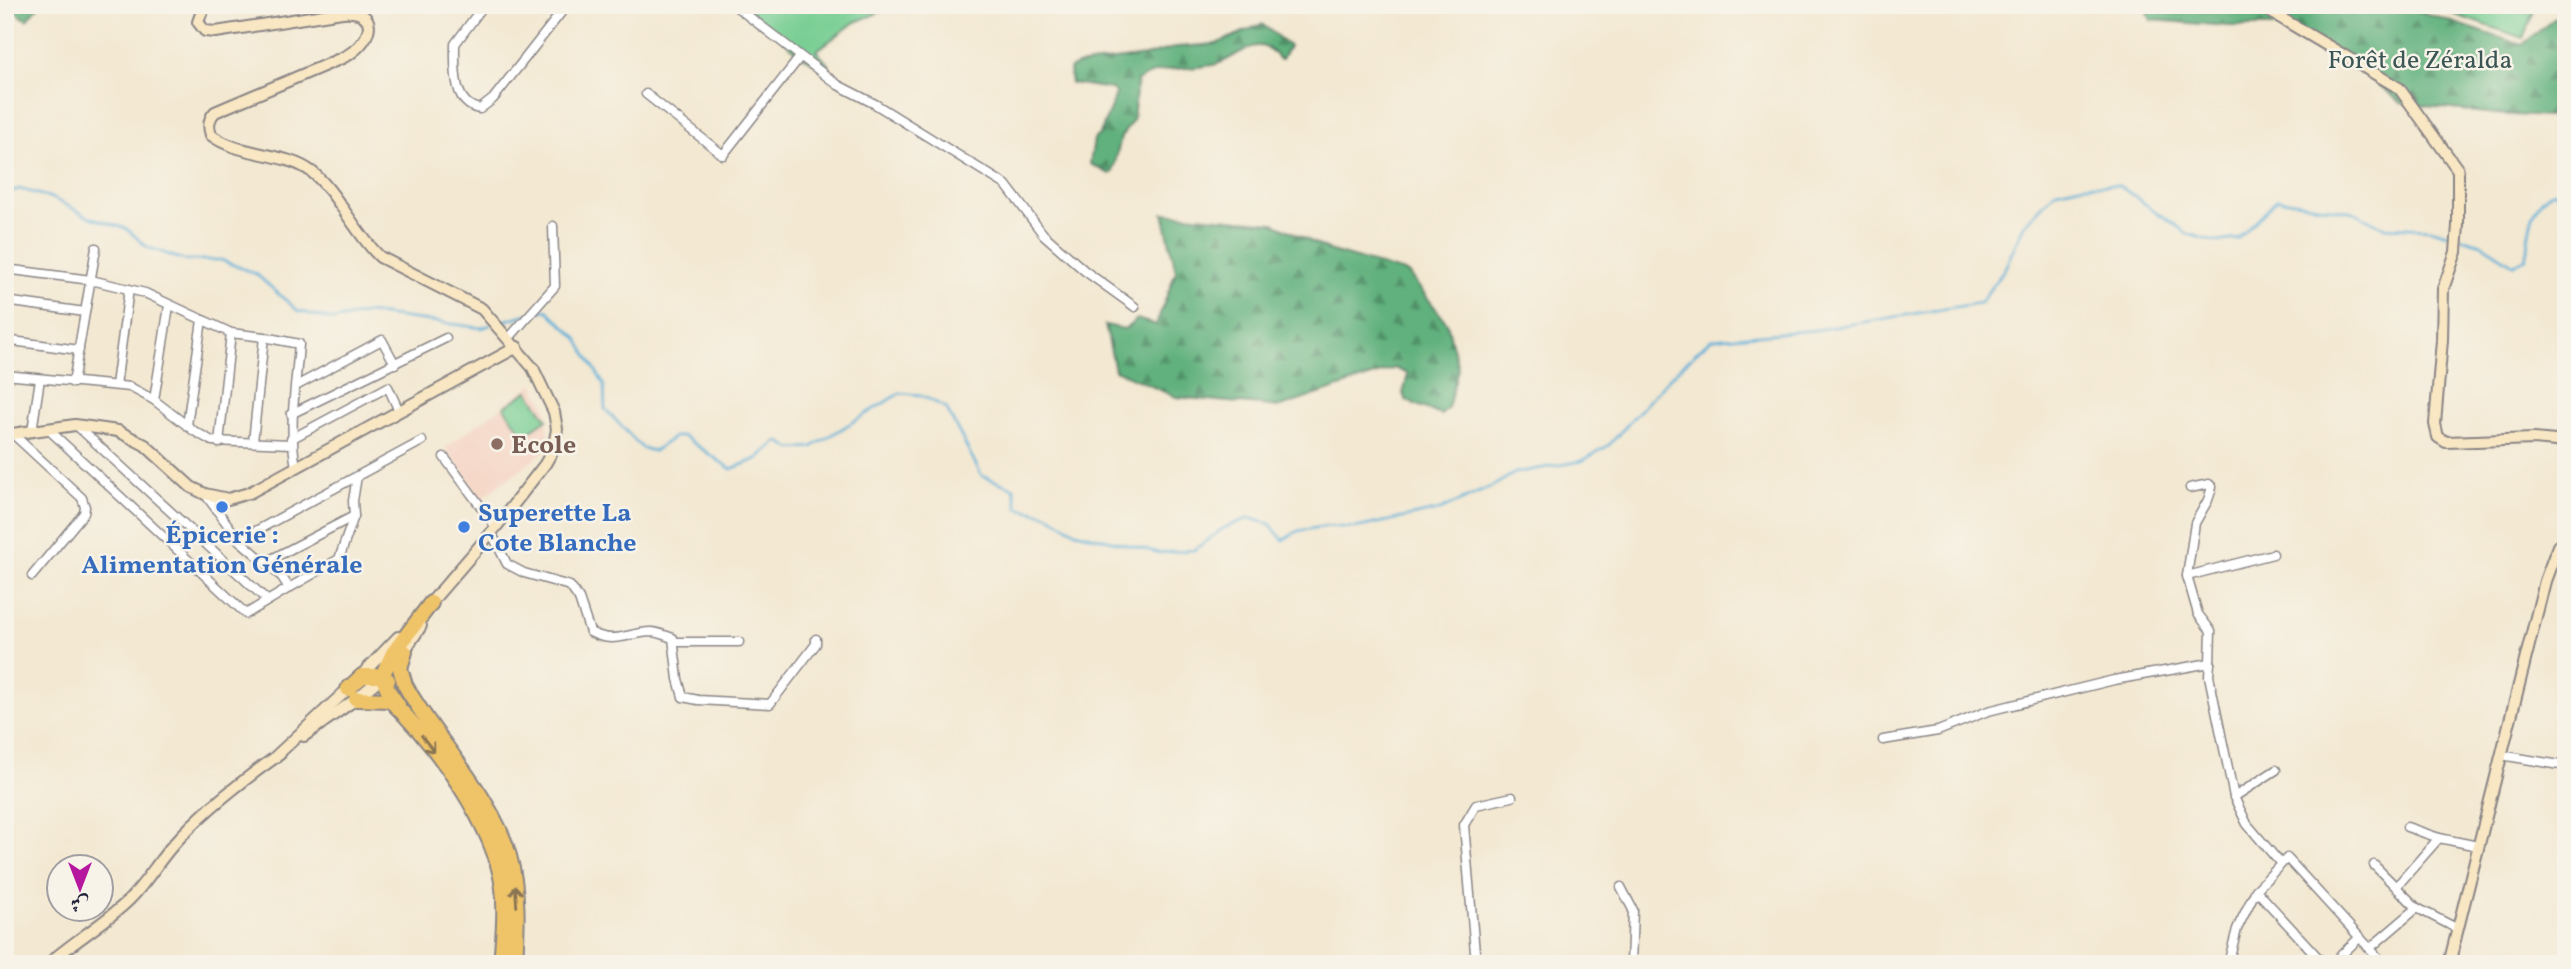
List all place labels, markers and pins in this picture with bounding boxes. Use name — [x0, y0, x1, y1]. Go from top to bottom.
place label: Ecole — [511, 428, 576, 464]
marker: Ecole — [489, 436, 505, 452]
place label: Superette La Cote Blanche — [478, 496, 637, 562]
marker: Épicerie : Alimentation Générale — [214, 499, 230, 515]
place label: Épicerie : Alimentation Générale — [81, 518, 363, 584]
marker: Superette La Cote Blanche — [456, 519, 472, 535]

